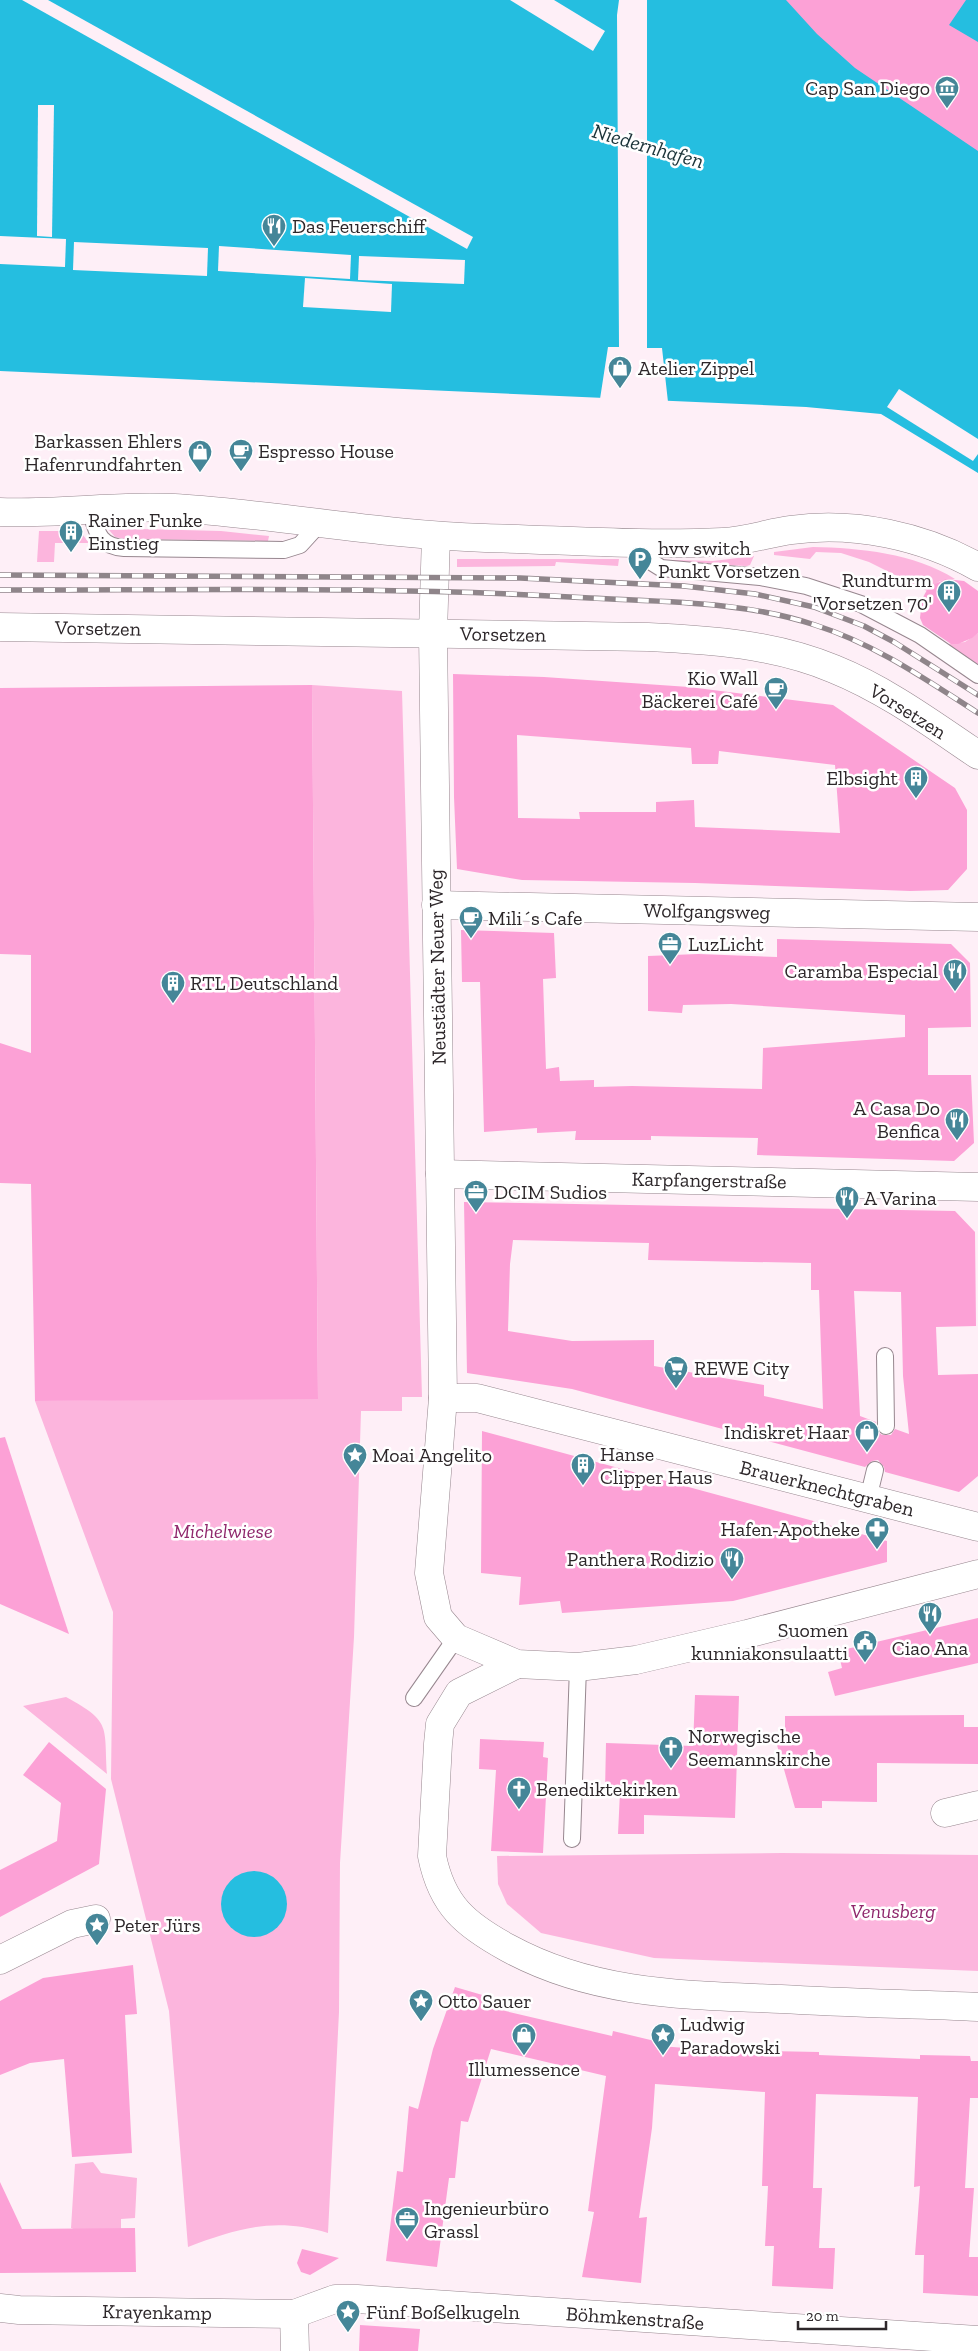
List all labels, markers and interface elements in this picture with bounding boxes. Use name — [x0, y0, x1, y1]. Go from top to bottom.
museum icon: Cap San Diego — [934, 75, 960, 109]
place label: Cap San Diego — [805, 76, 930, 100]
water label: Niedernhafen — [590, 118, 707, 173]
restaurant icon: Das Feuerschiff — [261, 213, 287, 247]
place label: Das Feuerschiff — [292, 214, 427, 238]
shop icon: Atelier Zippel — [607, 355, 633, 389]
place label: Atelier Zippel — [638, 356, 754, 380]
place label: Barkassen Ehlers Hafenrundfahrten — [24, 429, 183, 476]
cafe icon: Espresso House — [228, 438, 254, 472]
shop icon: Barkassen Ehlers Hafenrundfahrten — [187, 439, 213, 473]
place label: Espresso House — [258, 439, 394, 463]
place label: Rainer Funke Einstieg — [88, 508, 202, 555]
building icon: Rainer Funke Einstieg — [58, 519, 84, 553]
place label: hvv switch Punkt Vorsetzen — [658, 536, 800, 583]
parking icon: hvv switch Punkt Vorsetzen — [627, 546, 653, 580]
place label: Rundturm 'Vorsetzen 70' — [813, 568, 933, 615]
building icon: Rundturm 'Vorsetzen 70' — [936, 579, 962, 613]
street label: Vorsetzen — [54, 615, 142, 641]
street label: Vorsetzen — [459, 621, 547, 647]
place label: Kio Wall Bäckerei Café — [641, 666, 758, 713]
cafe icon: Kio Wall Bäckerei Café — [763, 676, 789, 710]
street label: Vorsetzen — [864, 677, 951, 744]
building icon: Elbsight — [903, 765, 929, 799]
place label: Elbsight — [826, 766, 899, 790]
street label: Neustädter Neuer Weg — [423, 869, 451, 1065]
street label: Wolfgangsweg — [643, 898, 771, 924]
cafe icon: Mili´s Cafe — [458, 905, 484, 939]
place label: Mili´s Cafe — [488, 906, 582, 930]
office icon: LuzLicht — [657, 931, 683, 965]
place label: LuzLicht — [688, 932, 764, 956]
restaurant icon: Caramba Especial — [942, 958, 968, 992]
place label: Caramba Especial — [784, 959, 938, 983]
building icon: RTL Deutschland — [160, 970, 186, 1004]
place label: RTL Deutschland — [190, 971, 338, 995]
place label: A Casa Do Benfica — [853, 1096, 940, 1143]
restaurant icon: A Casa Do Benfica — [944, 1107, 970, 1141]
street label: Karpfangerstraße — [631, 1167, 787, 1193]
office icon: DCIM Sudios — [463, 1179, 489, 1213]
place label: DCIM Sudios — [494, 1180, 607, 1204]
restaurant icon: A Varina — [834, 1185, 860, 1219]
place label: A Varina — [864, 1186, 937, 1210]
supermarket icon: REWE City — [663, 1355, 689, 1389]
place label: REWE City — [694, 1356, 790, 1380]
shop icon: Indiskret Haar — [854, 1419, 880, 1453]
place label: Indiskret Haar — [724, 1420, 850, 1444]
place icon: Moai Angelito — [342, 1442, 368, 1476]
place label: Hanse Clipper Haus — [600, 1442, 712, 1489]
place label: Moai Angelito — [372, 1443, 492, 1467]
building icon: Hanse Clipper Haus — [570, 1452, 596, 1486]
street label: Brauerknechtgraben — [737, 1455, 917, 1521]
pharmacy icon: Hafen-Apotheke — [864, 1516, 890, 1550]
place label: Hafen-Apotheke — [721, 1517, 860, 1541]
park label: Michelwiese — [173, 1519, 273, 1543]
restaurant icon: Panthera Rodizio — [719, 1546, 745, 1580]
place label: Panthera Rodizio — [567, 1547, 714, 1571]
restaurant icon: Ciao Ana — [917, 1601, 943, 1635]
place label: Suomen kunniakonsulaatti — [691, 1618, 849, 1665]
public building icon: Suomen kunniakonsulaatti — [852, 1629, 878, 1663]
place label: Ciao Ana — [892, 1636, 969, 1660]
place label: Norwegische Seemannskirche — [688, 1724, 830, 1771]
church icon: Norwegische Seemannskirche — [658, 1735, 684, 1769]
church icon: Benediktekirken — [506, 1776, 532, 1810]
place label: Benediktekirken — [536, 1777, 678, 1801]
park label: Venusberg — [850, 1899, 936, 1923]
place icon: Peter Jürs — [84, 1912, 110, 1946]
place label: Peter Jürs — [114, 1913, 201, 1937]
place icon: Otto Sauer — [408, 1988, 434, 2022]
place label: Otto Sauer — [438, 1989, 532, 2013]
place label: Ludwig Paradowski — [680, 2012, 780, 2059]
shop icon: Illumessence — [511, 2022, 537, 2056]
place icon: Ludwig Paradowski — [650, 2022, 676, 2056]
place label: Illumessence — [468, 2057, 580, 2081]
place label: Ingenieurbüro Grassl — [424, 2196, 549, 2243]
office icon: Ingenieurbüro Grassl — [394, 2206, 420, 2240]
scale bar — [798, 2298, 886, 2330]
street label: Krayenkamp — [102, 2299, 212, 2325]
place icon: Fünf Boßelkugeln — [335, 2299, 361, 2333]
place label: Fünf Boßelkugeln — [366, 2300, 520, 2324]
street label: Böhmkenstraße — [565, 2301, 705, 2335]
text: 20 m — [806, 2307, 839, 2325]

